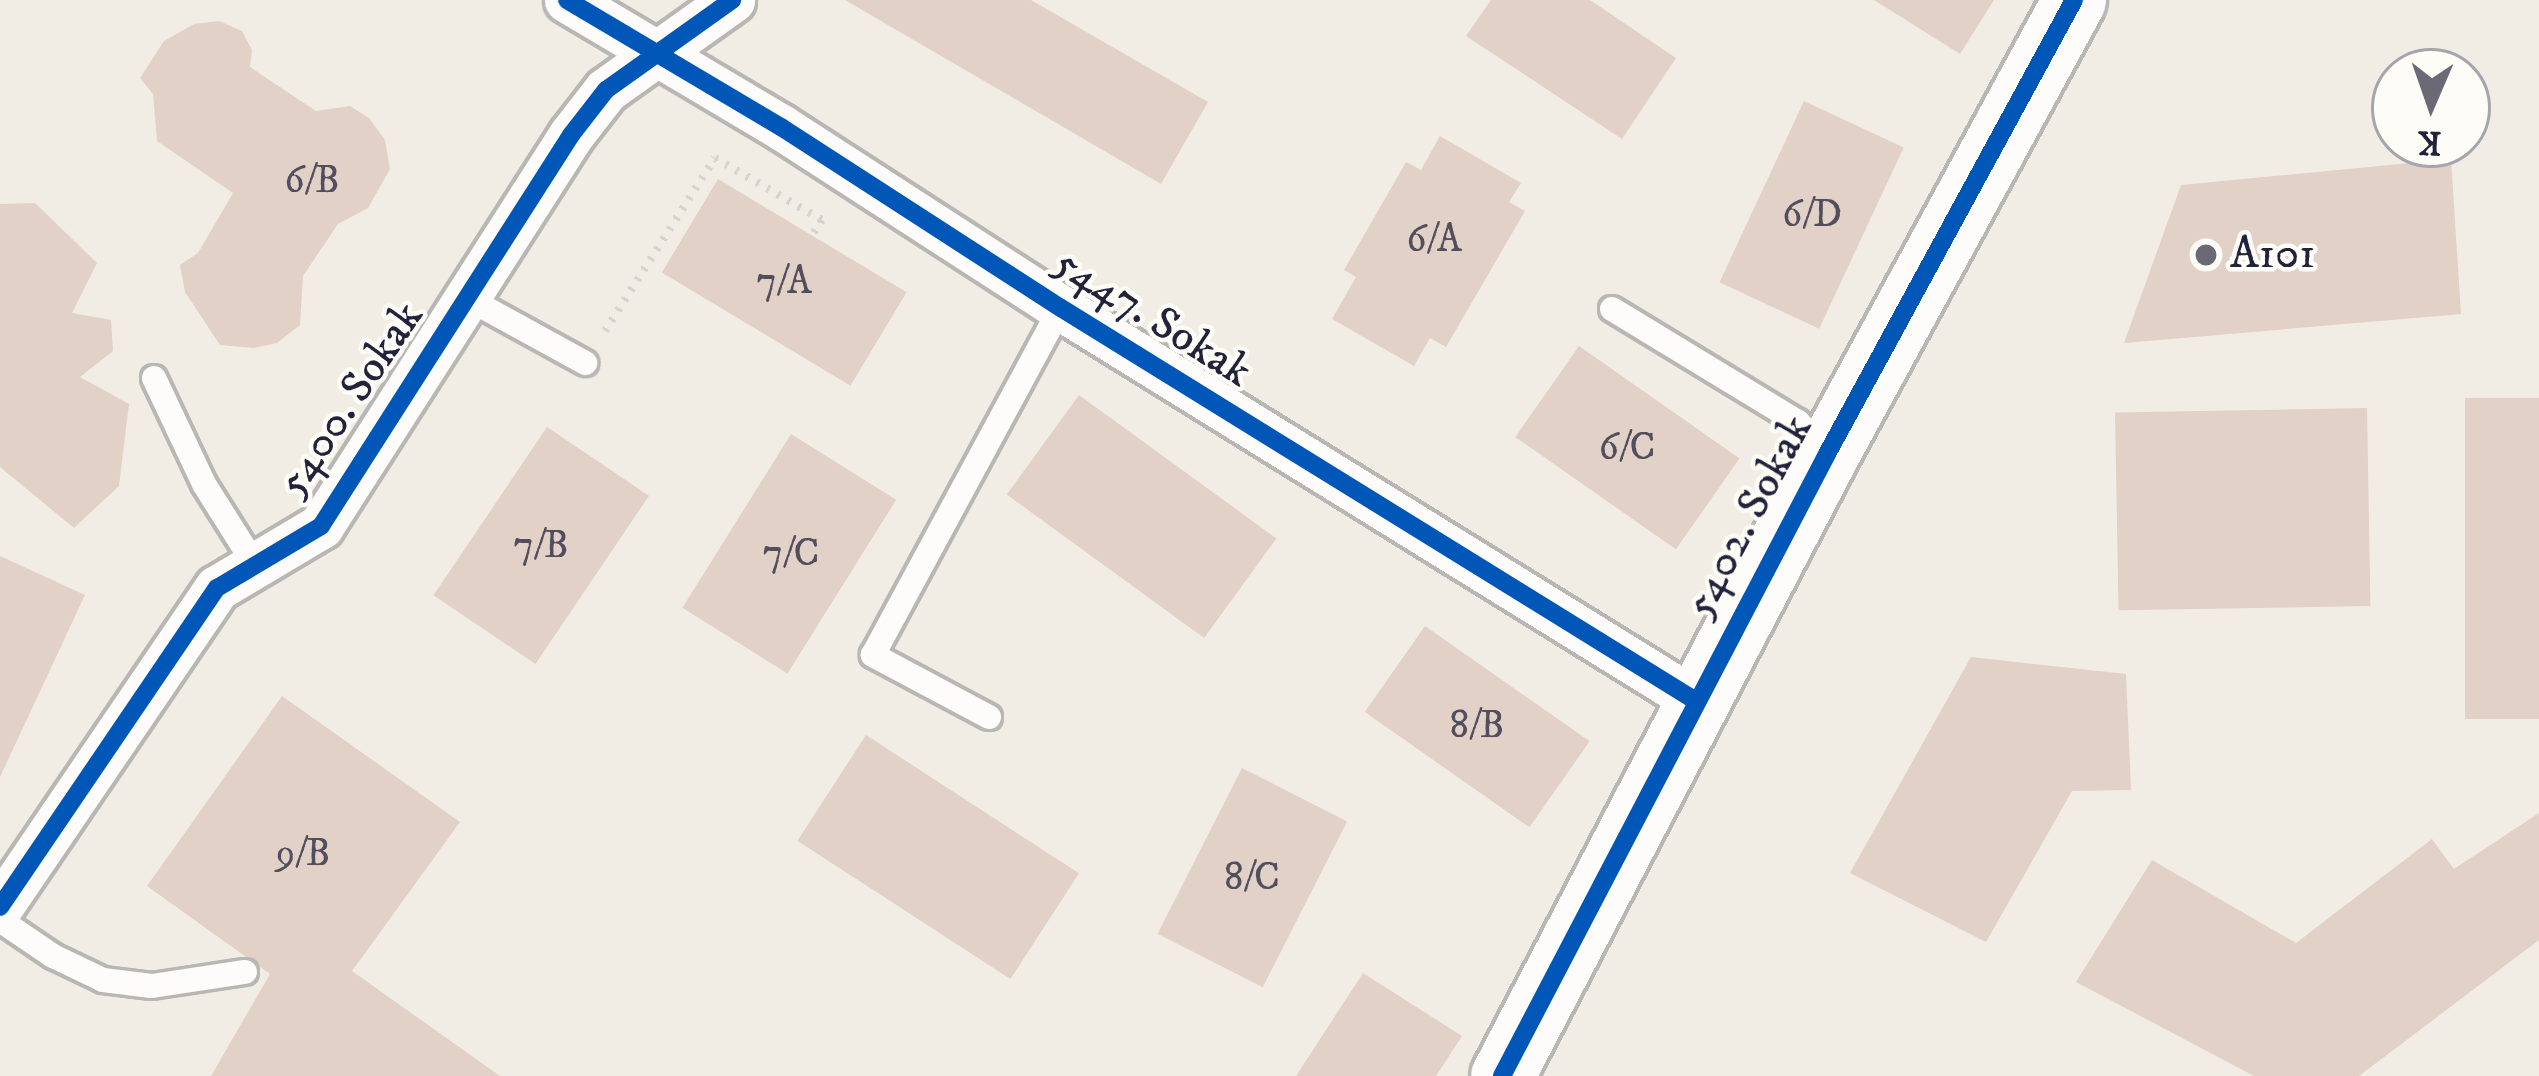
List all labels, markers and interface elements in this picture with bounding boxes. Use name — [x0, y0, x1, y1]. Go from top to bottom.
north arrow — [2371, 48, 2491, 168]
text: K — [2418, 121, 2442, 162]
house number: 6/B — [284, 158, 340, 204]
house number: 6/D — [1782, 192, 1842, 238]
house number: 6/A — [1406, 217, 1462, 263]
place label: A101 — [2230, 228, 2316, 282]
street label: 5447. Sokak — [1043, 236, 1261, 400]
marker: A101 — [2193, 242, 2219, 268]
house number: 7/A — [756, 259, 812, 305]
street label: 5400. Sokak — [266, 292, 436, 508]
street label: 5402. Sokak — [1673, 406, 1825, 628]
house number: 6/C — [1599, 425, 1655, 471]
house number: 7/B — [513, 523, 569, 569]
house number: 7/C — [763, 531, 819, 577]
house number: 8/B — [1450, 703, 1504, 749]
house number: 9/B — [276, 831, 330, 877]
house number: 8/C — [1224, 855, 1280, 901]

